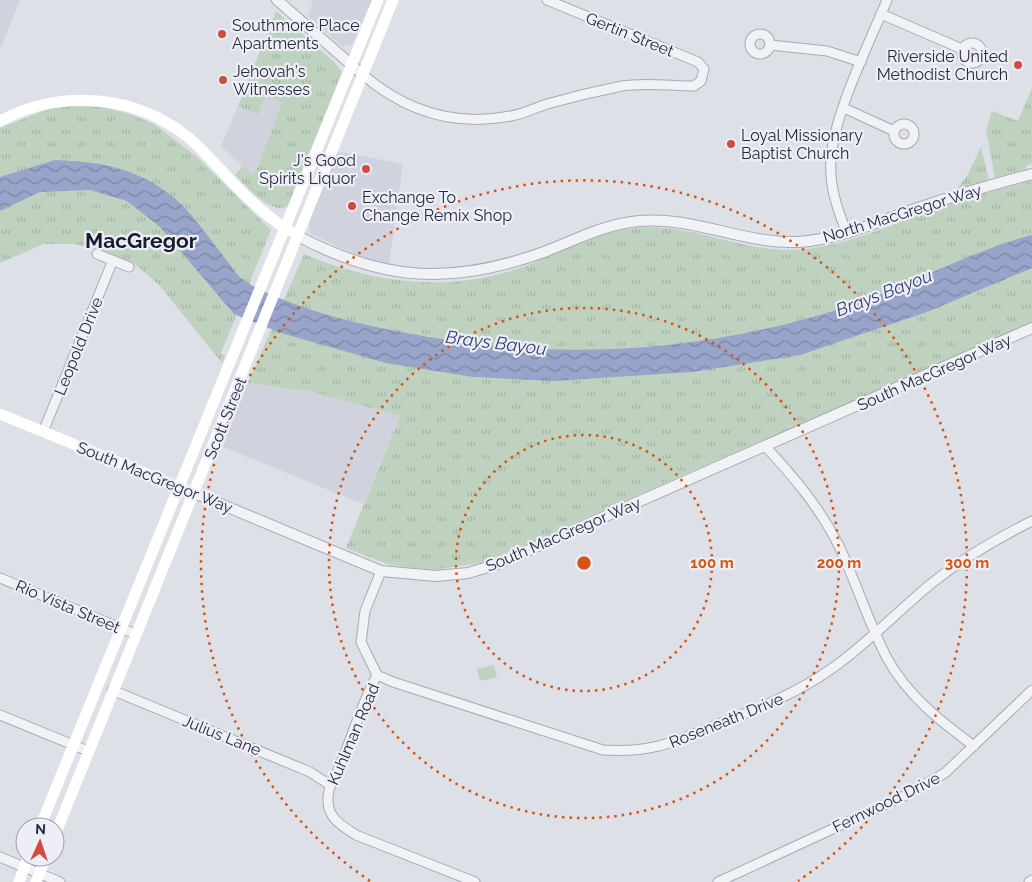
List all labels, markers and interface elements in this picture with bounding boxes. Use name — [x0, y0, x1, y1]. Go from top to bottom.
street label: Gertin Street — [583, 8, 677, 61]
place label: Southmore Place Apartments — [232, 16, 360, 53]
marker: Southmore Place Apartments — [216, 28, 228, 40]
place label: Riverside United Methodist Church — [877, 47, 1008, 84]
marker: Riverside United Methodist Church — [1012, 59, 1024, 71]
place label: Jehovah's Witnesses — [233, 62, 310, 99]
marker: Jehovah's Witnesses — [217, 74, 229, 86]
place label: Loyal Missionary Baptist Church — [741, 126, 863, 163]
marker: Loyal Missionary Baptist Church — [725, 138, 737, 150]
place label: J's Good Spirits Liquor — [259, 151, 356, 188]
marker: J's Good Spirits Liquor — [360, 163, 372, 175]
street label: North MacGregor Way — [821, 180, 984, 247]
place label: Exchange To Change Remix Shop — [362, 188, 512, 225]
marker: Exchange To Change Remix Shop — [346, 200, 358, 212]
district label: MacGregor — [85, 228, 197, 253]
water label: Brays Bayou — [833, 265, 935, 320]
street label: Leopold Drive — [50, 294, 107, 398]
water label: Brays Bayou — [445, 326, 548, 359]
street label: South MacGregor Way — [854, 330, 1014, 415]
street label: Scott Street — [200, 374, 251, 462]
street label: South MacGregor Way — [74, 438, 236, 518]
street label: South MacGregor Way — [483, 493, 644, 576]
centre of rings — [575, 554, 593, 572]
text: 100 m — [690, 554, 734, 572]
text: 200 m — [817, 554, 861, 572]
text: 300 m — [945, 554, 989, 572]
street label: Rio Vista Street — [13, 576, 123, 637]
street label: Kuhlman Road — [324, 681, 383, 788]
street label: Roseneath Drive — [666, 689, 786, 752]
street label: Julius Lane — [180, 711, 264, 760]
street label: Fernwood Drive — [829, 768, 943, 837]
north arrow — [15, 817, 65, 867]
text: N — [35, 821, 46, 837]

